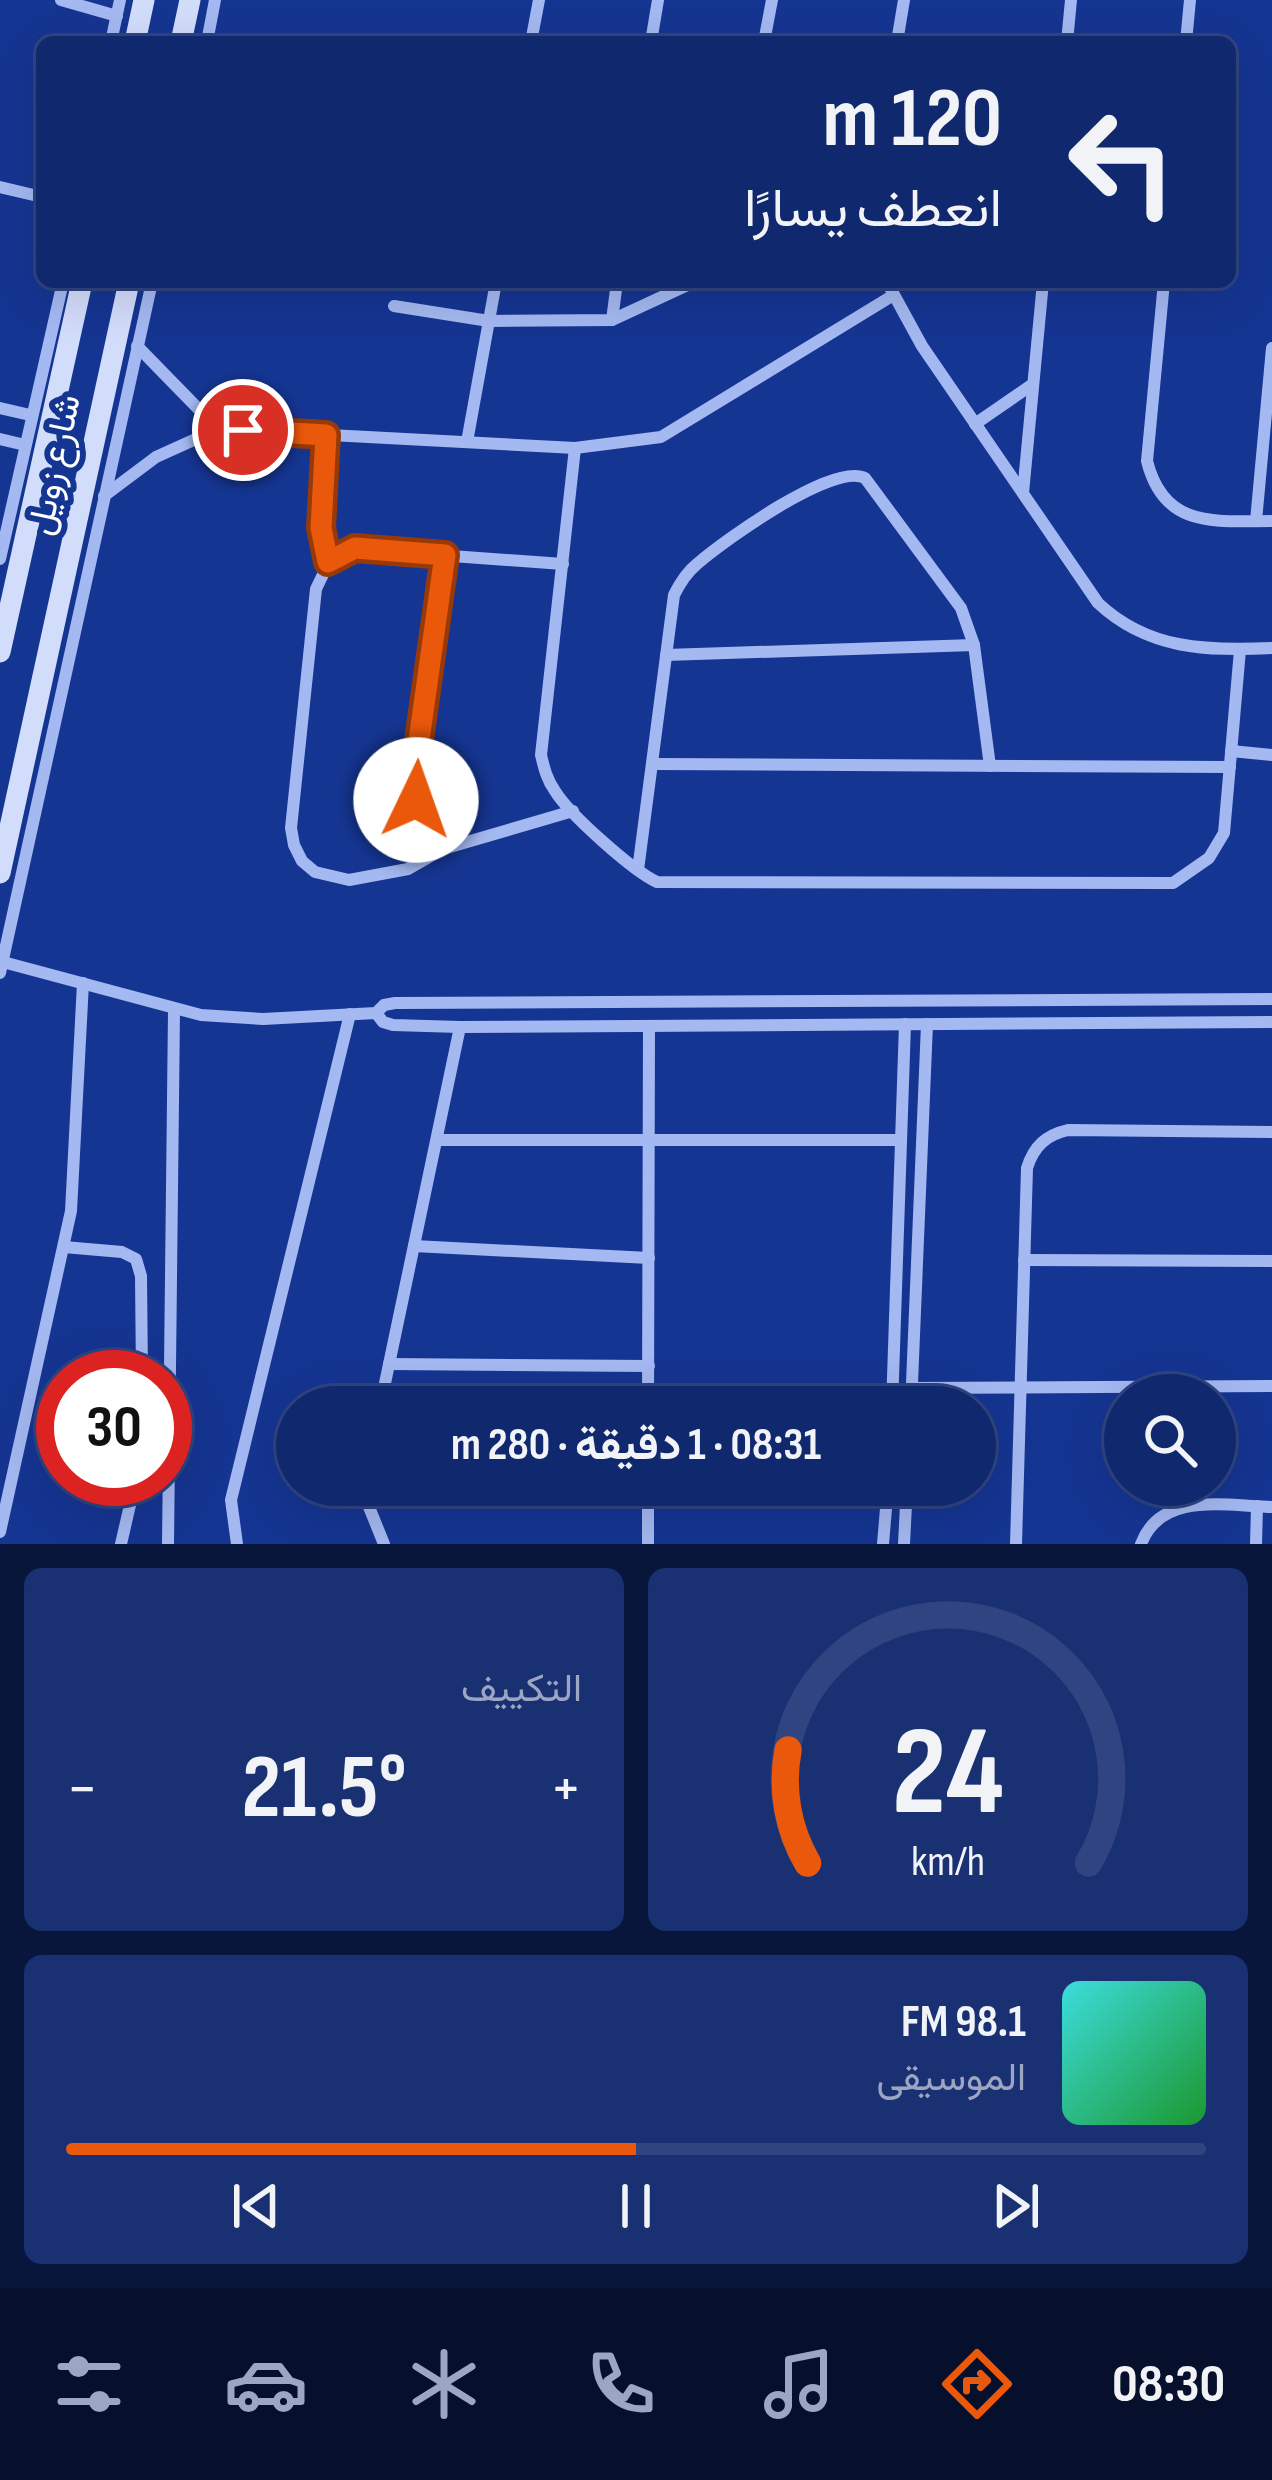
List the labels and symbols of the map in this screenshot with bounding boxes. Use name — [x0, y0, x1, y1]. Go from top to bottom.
pin — [192, 379, 294, 481]
street label: شارع زويل — [19, 391, 92, 539]
position arrow — [353, 737, 479, 863]
speed limit sign: 30 — [36, 1350, 192, 1506]

